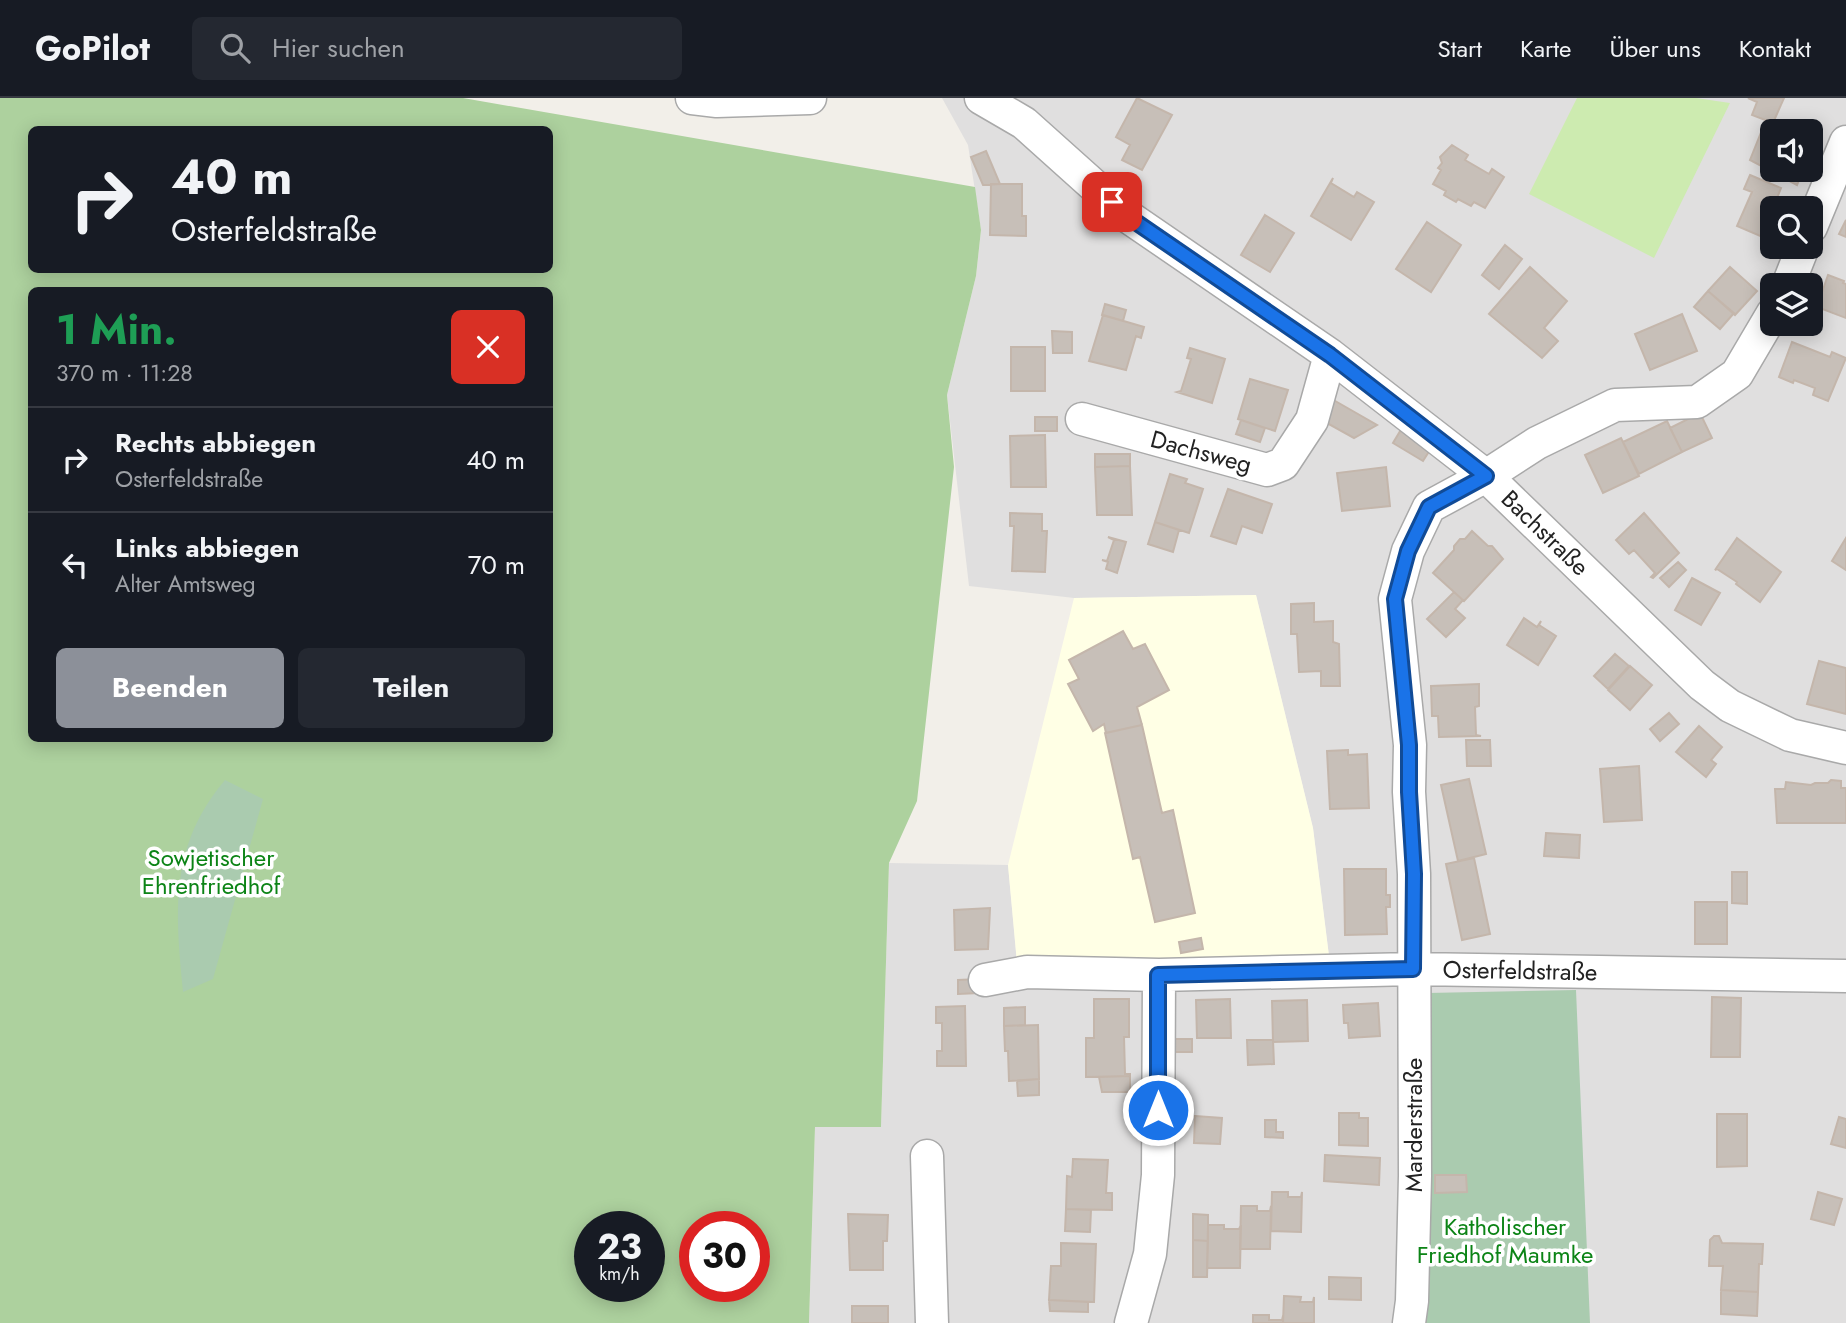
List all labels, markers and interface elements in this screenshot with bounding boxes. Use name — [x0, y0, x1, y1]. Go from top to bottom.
search box — [192, 17, 682, 80]
text: GoPilot — [35, 25, 150, 72]
icon: search — [216, 29, 254, 67]
text: Hier suchen — [272, 29, 405, 67]
text: Start — [1438, 31, 1482, 66]
text: Karte — [1520, 31, 1571, 66]
text: Über uns — [1609, 31, 1701, 66]
text: Kontakt — [1739, 31, 1811, 66]
map controls — [1760, 119, 1823, 336]
button: sound — [1760, 119, 1823, 182]
text: 40 m — [171, 142, 293, 212]
icon: right — [56, 154, 147, 245]
pin — [1082, 172, 1142, 232]
icon: arrive — [1093, 183, 1131, 221]
button: search — [1760, 196, 1823, 259]
text: Osterfeldstraße — [171, 207, 377, 253]
button: layers — [1760, 273, 1823, 336]
text: 1 Min. — [56, 299, 177, 360]
button: close — [451, 310, 525, 384]
text: 370 m · 11:28 — [56, 356, 193, 390]
street label: Dachsweg — [1147, 421, 1256, 482]
text: Rechts abbiegen — [115, 424, 316, 462]
icon: right — [56, 441, 94, 479]
text: 40 m — [466, 441, 525, 479]
text: Osterfeldstraße — [115, 462, 263, 496]
street label: Bachstraße — [1494, 482, 1597, 583]
text: Links abbiegen — [115, 529, 299, 567]
icon: left — [56, 546, 94, 584]
text: 70 m — [468, 546, 525, 584]
text: Alter Amtsweg — [115, 567, 256, 601]
button: Beenden — [56, 648, 284, 728]
button: Teilen — [298, 648, 525, 728]
park label: Sowjetischer Ehrenfriedhof — [142, 840, 281, 903]
street label: Osterfeldstraße — [1442, 952, 1598, 989]
street label: Marderstraße — [1396, 1058, 1431, 1192]
position arrow — [1121, 1073, 1195, 1147]
park label: Katholischer Friedhof Maumke — [1417, 1209, 1593, 1272]
speed limit sign: 30 — [679, 1211, 770, 1302]
text: 23 — [597, 1222, 642, 1272]
text: km/h — [599, 1261, 640, 1287]

